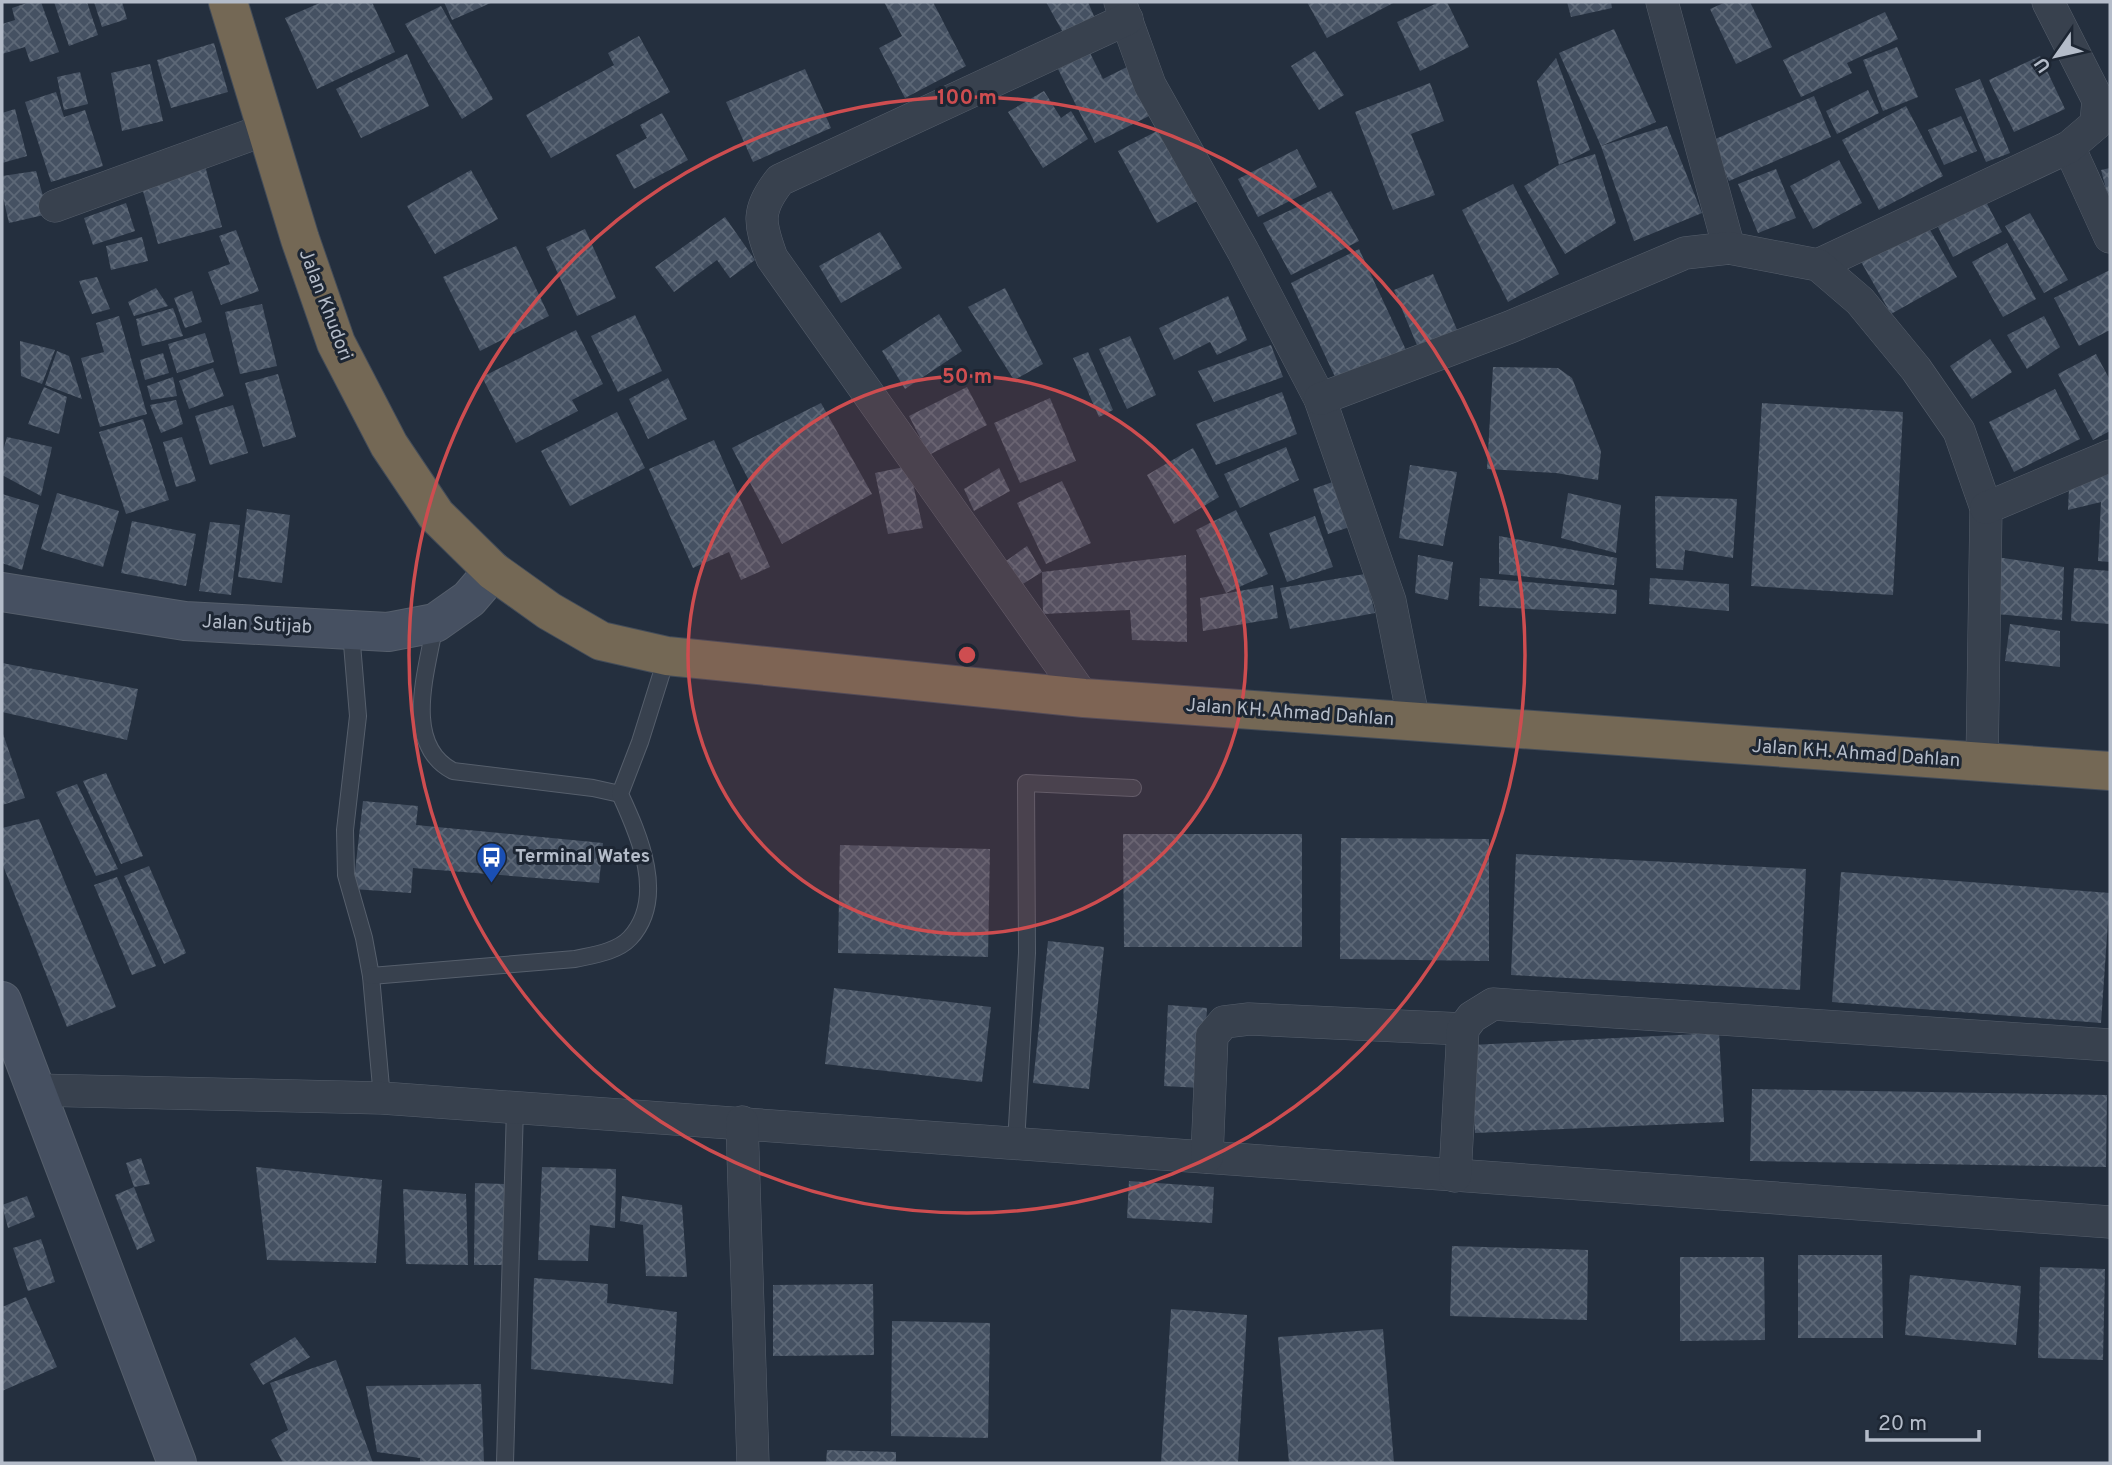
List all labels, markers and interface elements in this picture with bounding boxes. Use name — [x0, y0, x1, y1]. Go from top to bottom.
north arrow — [2021, 21, 2091, 91]
text: U — [2030, 52, 2057, 77]
text: 100 m — [937, 85, 997, 112]
street label: Jalan Khudori — [293, 246, 357, 364]
text: 50 m — [942, 364, 992, 391]
street label: Jalan Sutijab — [201, 610, 313, 640]
centre of rings — [955, 643, 979, 667]
street label: Jalan KH. Ahmad Dahlan — [1185, 694, 1395, 732]
street label: Jalan KH. Ahmad Dahlan — [1751, 735, 1961, 773]
bus stop icon: Terminal Wates — [475, 840, 509, 884]
place label: Terminal Wates — [515, 845, 650, 869]
scale bar — [1867, 1398, 1979, 1442]
text: 20 m — [1878, 1411, 1927, 1438]

